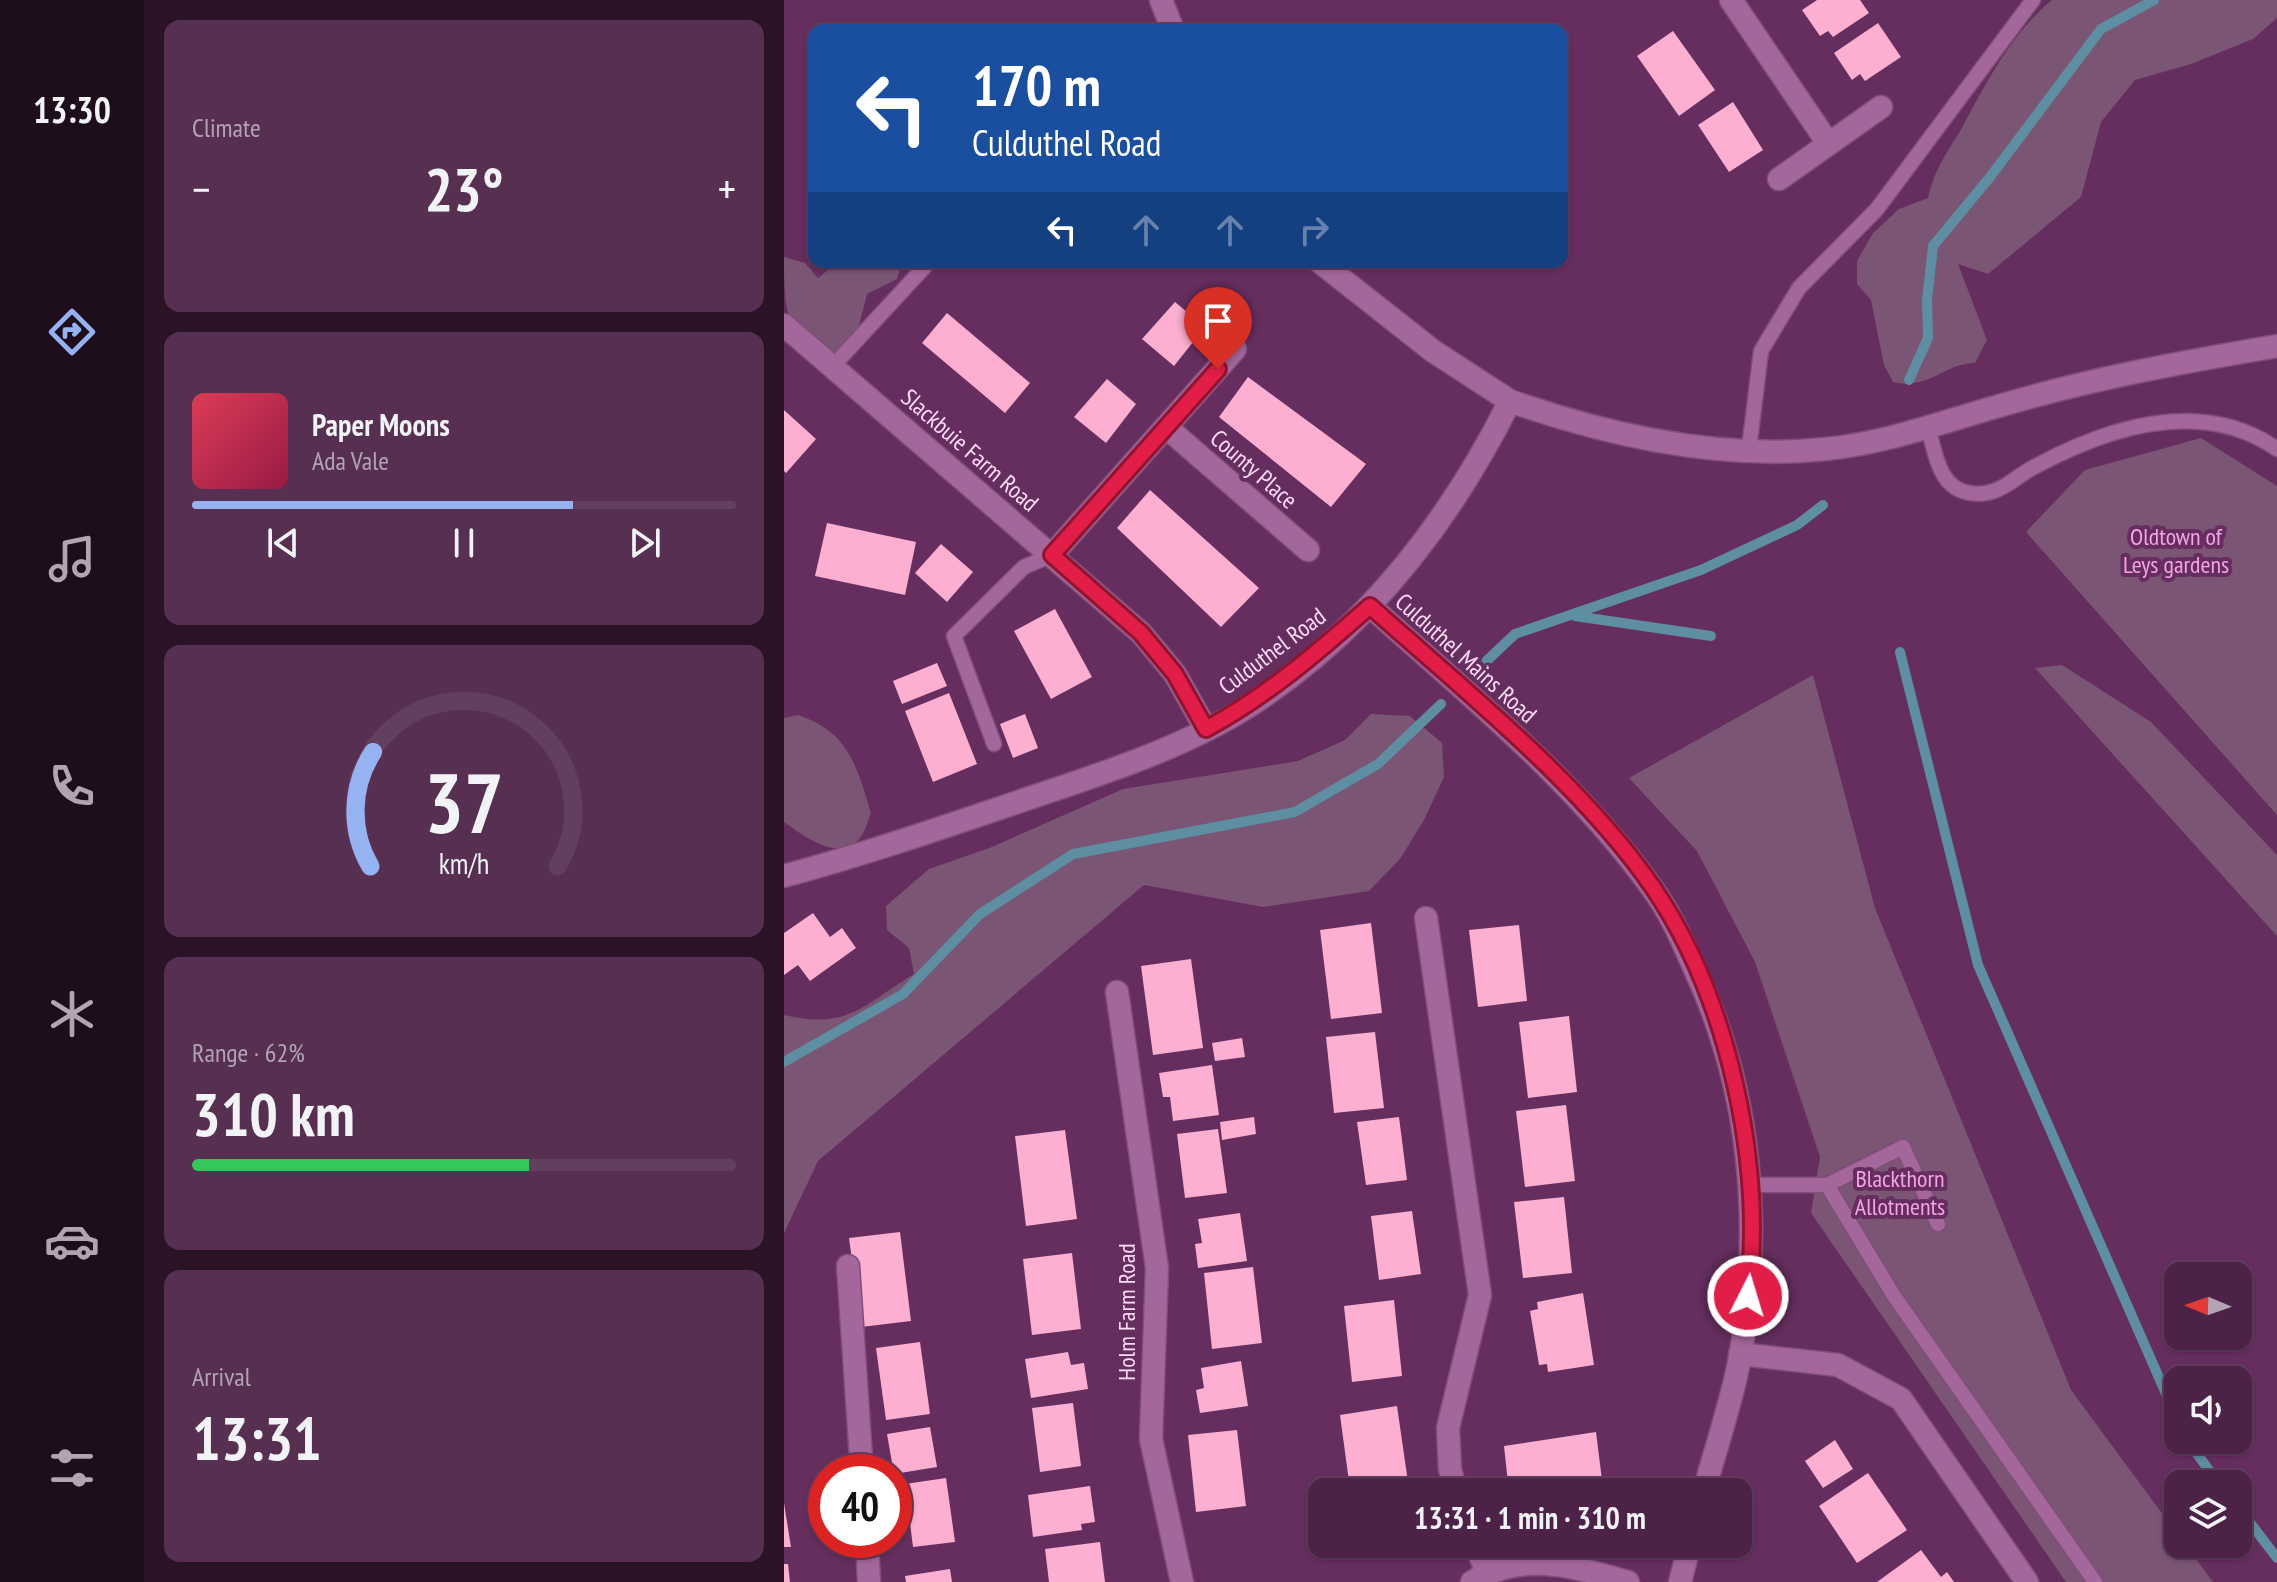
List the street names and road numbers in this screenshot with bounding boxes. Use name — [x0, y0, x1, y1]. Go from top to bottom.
street label: Slackbuie Farm Road — [895, 382, 1045, 518]
street label: County Place — [1204, 423, 1304, 515]
street label: Culduthel Mains Road — [1389, 586, 1543, 730]
street label: Culduthel Road — [1212, 601, 1332, 701]
street label: Holm Farm Road — [1111, 1243, 1142, 1381]

